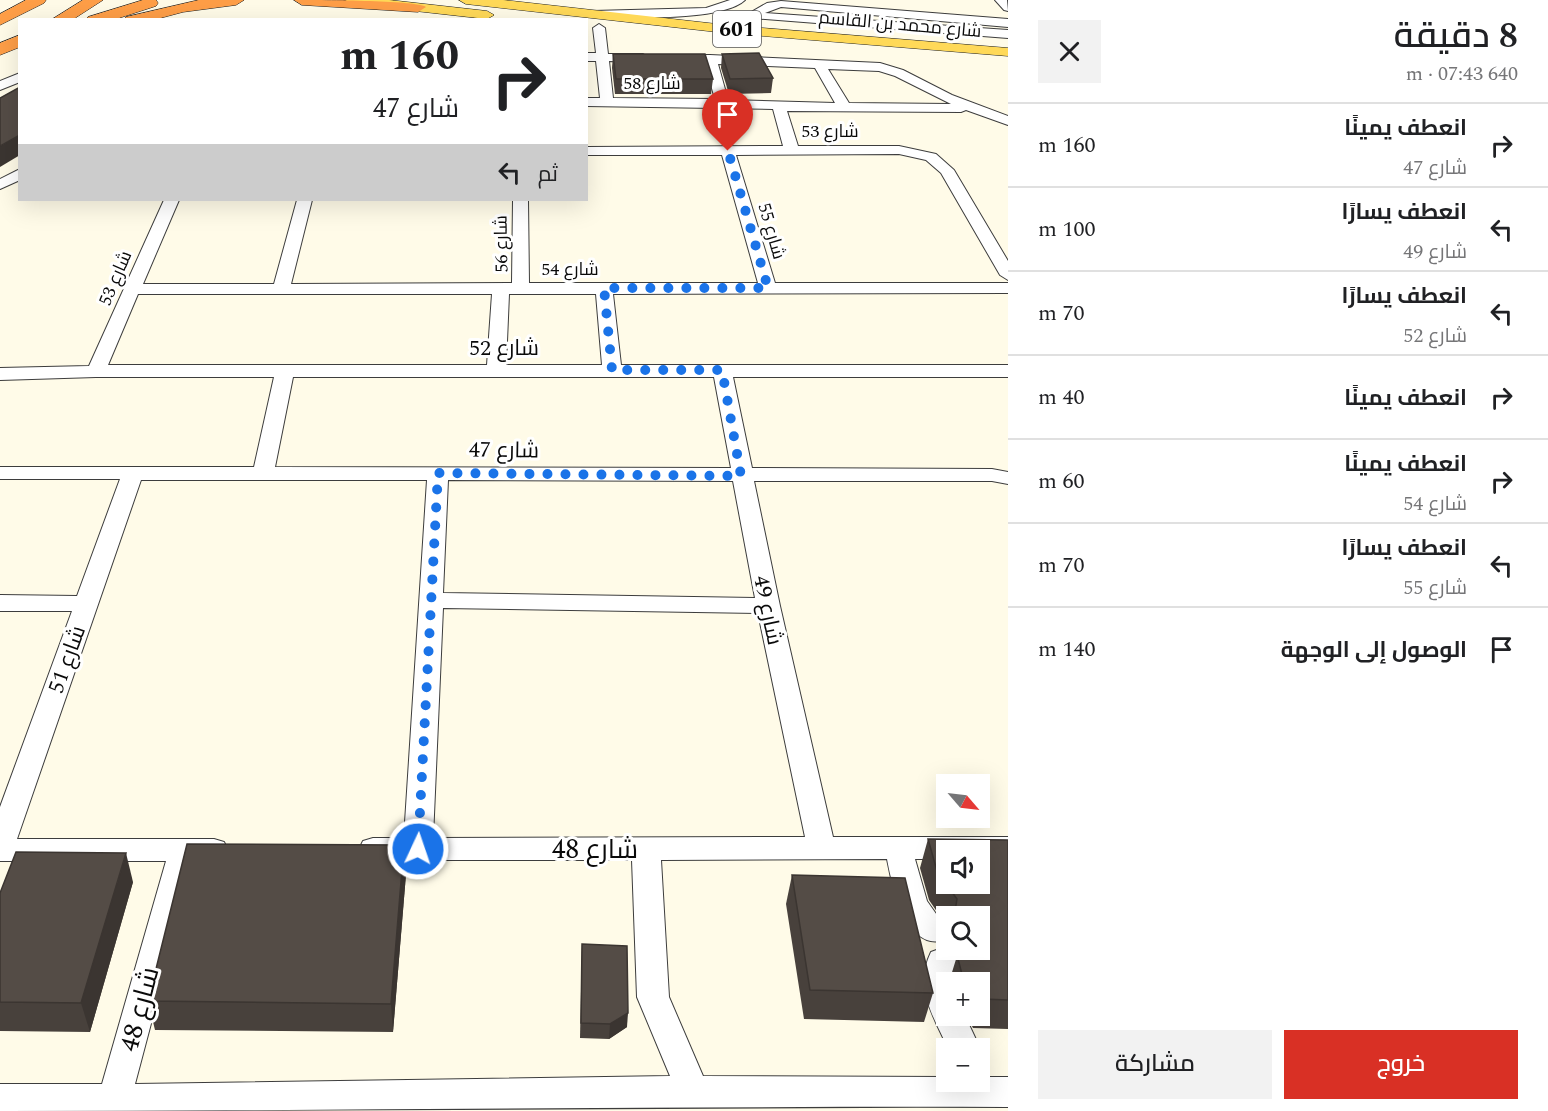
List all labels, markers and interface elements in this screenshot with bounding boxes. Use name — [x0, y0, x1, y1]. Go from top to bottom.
street label: شارع محمد بن القاسم — [817, 4, 982, 45]
text: 8 دقيقة — [1394, 9, 1518, 64]
road number: 601 — [713, 11, 761, 47]
button: close — [1038, 20, 1101, 83]
text: 160 m — [340, 25, 459, 88]
icon: right — [480, 42, 558, 120]
text: 640 m · 07:43 — [1406, 59, 1518, 89]
street label: شارع 58 — [623, 70, 681, 97]
text: شارع 47 — [373, 88, 459, 130]
pin — [702, 89, 753, 151]
icon: arrive — [711, 98, 744, 131]
text: انعطف يمينًا — [1344, 112, 1467, 145]
street label: شارع 53 — [801, 118, 859, 145]
text: 160 m — [1038, 129, 1095, 162]
icon: right — [1485, 129, 1518, 162]
text: شارع 47 — [1403, 153, 1467, 183]
icon: left — [493, 156, 526, 189]
text: ثم — [538, 158, 558, 191]
text: انعطف يسارًا — [1342, 196, 1467, 229]
street label: شارع 55 — [751, 200, 792, 262]
text: 100 m — [1038, 213, 1095, 246]
icon: left — [1485, 213, 1518, 246]
street label: شارع 56 — [488, 215, 515, 273]
text: شارع 49 — [1403, 237, 1467, 267]
street label: شارع 53 — [92, 247, 139, 310]
street label: شارع 54 — [541, 256, 599, 283]
text: انعطف يسارًا — [1342, 280, 1467, 313]
text: 70 m — [1038, 297, 1084, 330]
icon: left — [1485, 297, 1518, 330]
text: شارع 52 — [1403, 321, 1467, 351]
street label: شارع 52 — [469, 332, 539, 365]
text: 40 m — [1038, 381, 1084, 414]
icon: right — [1485, 381, 1518, 414]
text: انعطف يمينًا — [1344, 382, 1467, 415]
street label: شارع 47 — [469, 433, 539, 468]
text: انعطف يمينًا — [1344, 448, 1467, 481]
text: 60 m — [1038, 465, 1084, 498]
icon: right — [1485, 465, 1518, 498]
text: شارع 54 — [1403, 489, 1467, 519]
text: انعطف يسارًا — [1342, 532, 1467, 565]
text: 70 m — [1038, 549, 1084, 582]
icon: left — [1485, 549, 1518, 582]
street label: شارع 49 — [744, 573, 791, 648]
text: شارع 55 — [1403, 573, 1467, 603]
street label: شارع 51 — [40, 621, 95, 698]
text: 140 m — [1038, 633, 1095, 666]
icon: arrive — [1485, 633, 1518, 666]
text: الوصول إلى الوجهة — [1281, 634, 1467, 667]
north arrow — [936, 774, 990, 828]
map controls — [936, 774, 990, 1092]
position arrow — [386, 817, 450, 881]
street label: شارع 48 — [552, 829, 638, 871]
button: sound — [936, 840, 990, 894]
button: search — [936, 906, 990, 960]
street label: شارع 48 — [109, 962, 171, 1056]
button: + — [936, 972, 990, 1026]
button: مشاركة — [1038, 1030, 1272, 1099]
button: خروج — [1284, 1030, 1518, 1099]
button: − — [936, 1038, 990, 1092]

